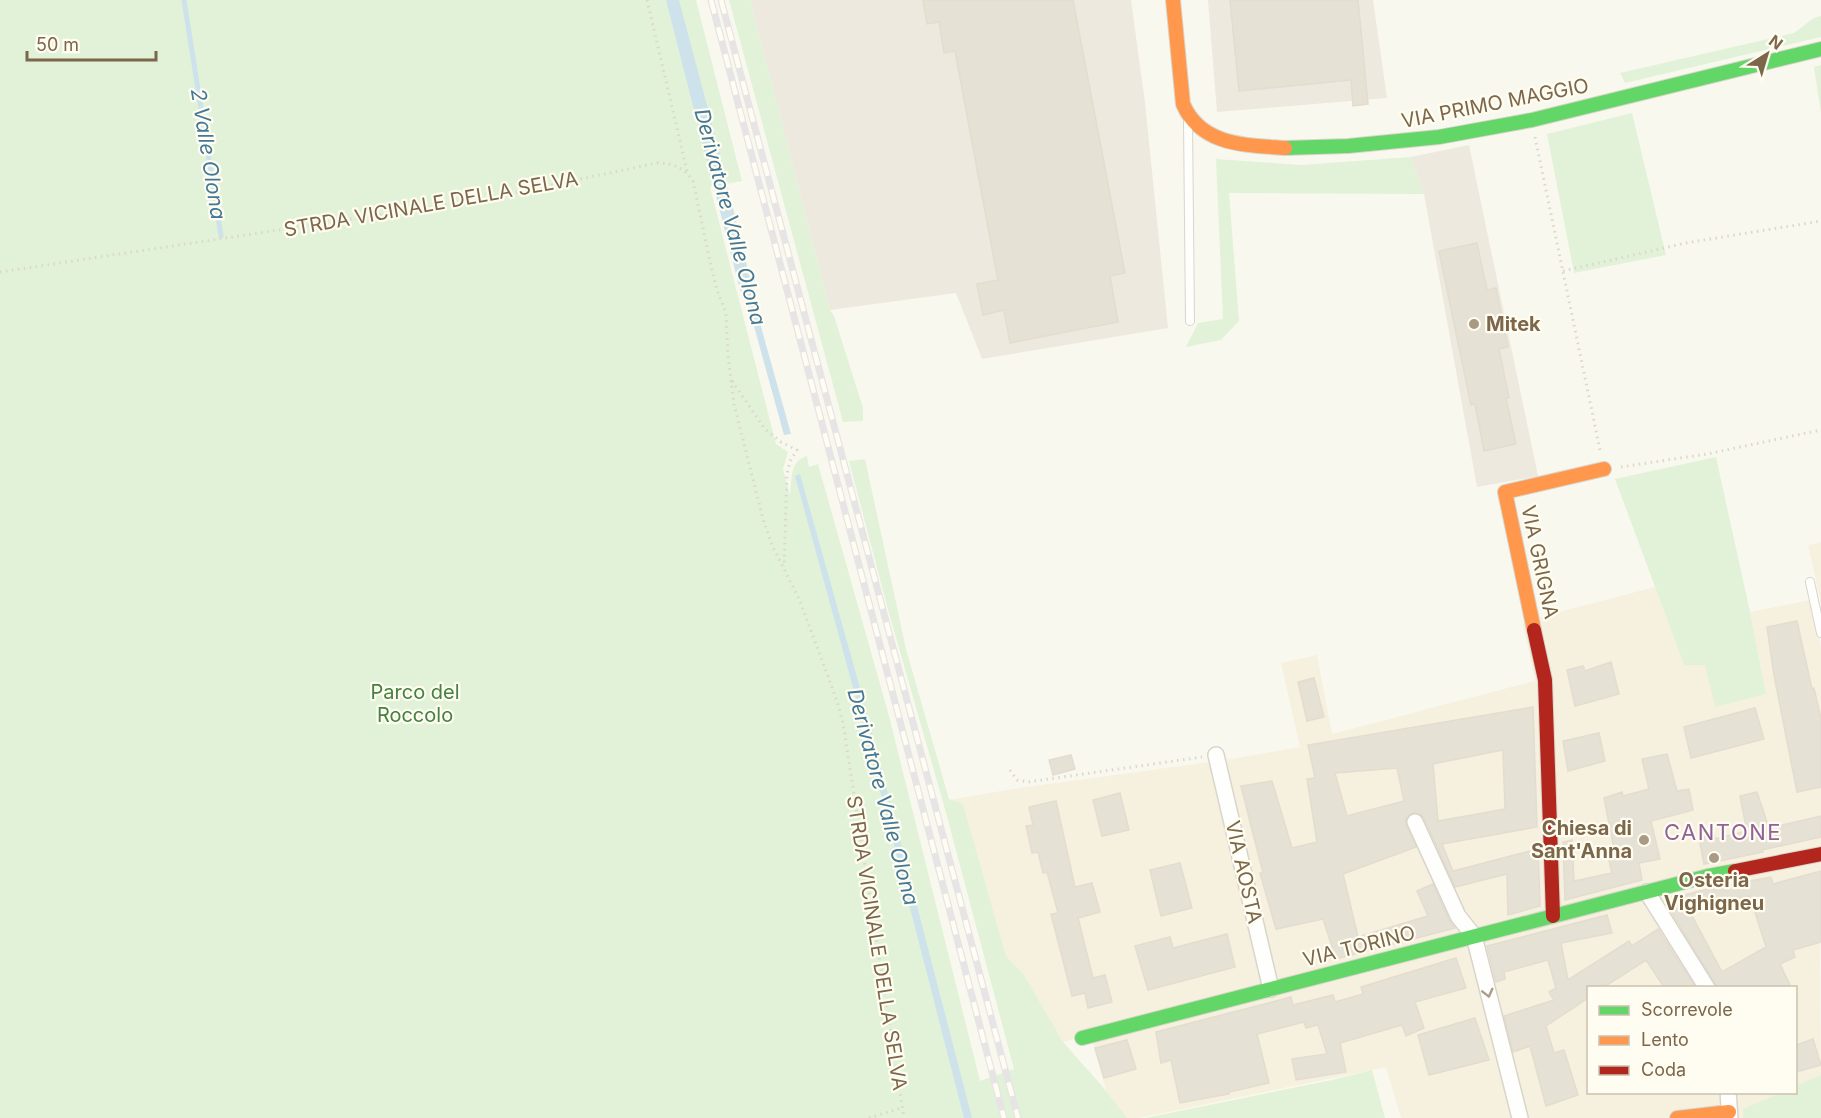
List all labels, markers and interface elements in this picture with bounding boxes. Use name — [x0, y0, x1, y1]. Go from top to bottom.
scale bar — [27, 24, 156, 62]
north arrow — [1737, 24, 1797, 84]
text: N — [1765, 30, 1787, 54]
text: 50 m — [36, 34, 79, 55]
street label: VIA PRIMO MAGGIO — [1399, 73, 1591, 133]
water label: 2 Valle Olona — [186, 87, 231, 221]
water label: Derivatore Valle Olona — [690, 106, 771, 328]
street label: STRDA VICINALE DELLA SELVA — [282, 166, 580, 242]
place label: Mitek — [1486, 312, 1541, 336]
marker: Mitek — [1467, 317, 1481, 331]
street label: VIA GRIGNA — [1516, 503, 1564, 621]
park label: Parco del Roccolo — [371, 680, 460, 727]
water label: Derivatore Valle Olona — [843, 686, 924, 908]
street label: STRDA VICINALE DELLA SELVA — [842, 794, 912, 1092]
place label: Chiesa di Sant'Anna — [1531, 816, 1632, 863]
street label: VIA AOSTA — [1221, 818, 1268, 926]
district label: CANTONE — [1664, 819, 1782, 845]
marker: Chiesa di Sant'Anna — [1637, 833, 1651, 847]
marker: Osteria Vighigneu — [1707, 851, 1721, 865]
place label: Osteria Vighigneu — [1664, 868, 1764, 915]
street label: VIA TORINO — [1300, 920, 1418, 972]
legend — [1587, 986, 1797, 1094]
one-way arrow — [1481, 988, 1494, 998]
text: Scorrevole — [1641, 999, 1733, 1020]
text: Lento — [1641, 1029, 1689, 1050]
text: Coda — [1641, 1059, 1686, 1080]

